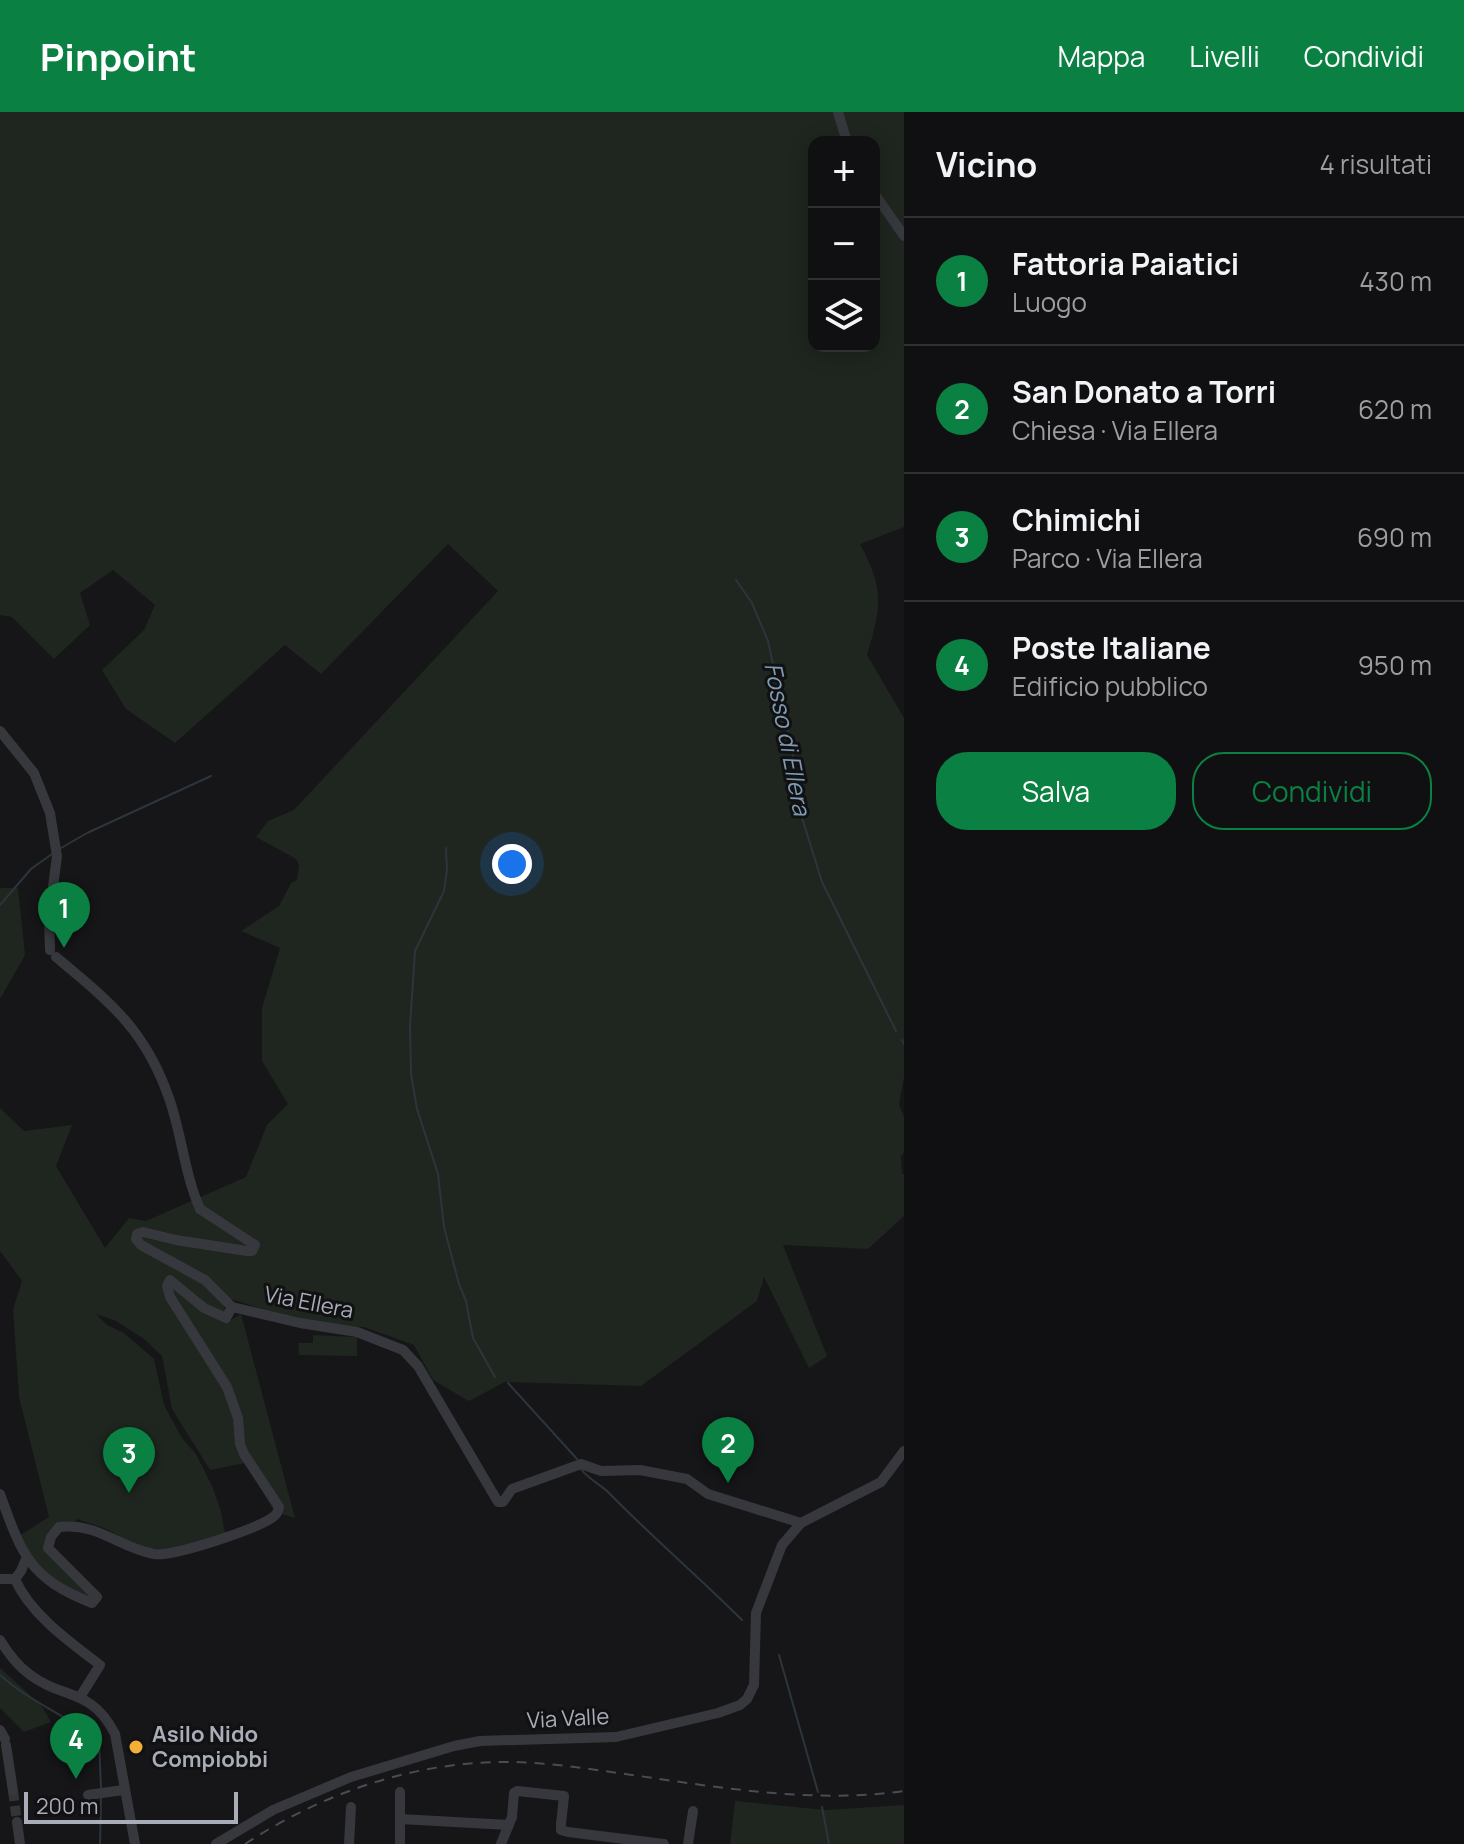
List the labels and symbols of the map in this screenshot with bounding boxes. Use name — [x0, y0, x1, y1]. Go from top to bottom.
water label: Fosso di Ellera — [757, 659, 820, 820]
your location — [492, 844, 532, 884]
pin: 1 — [38, 882, 90, 948]
street label: Via Ellera — [262, 1279, 356, 1325]
pin: 2 — [702, 1417, 754, 1483]
pin: 3 — [103, 1427, 155, 1493]
street label: Via Valle — [526, 1701, 610, 1735]
pin: 4 — [50, 1713, 102, 1779]
place label: Asilo Nido Compiobbi — [152, 1719, 268, 1774]
marker: Asilo Nido Compiobbi — [127, 1738, 145, 1756]
scale bar — [24, 1788, 238, 1824]

